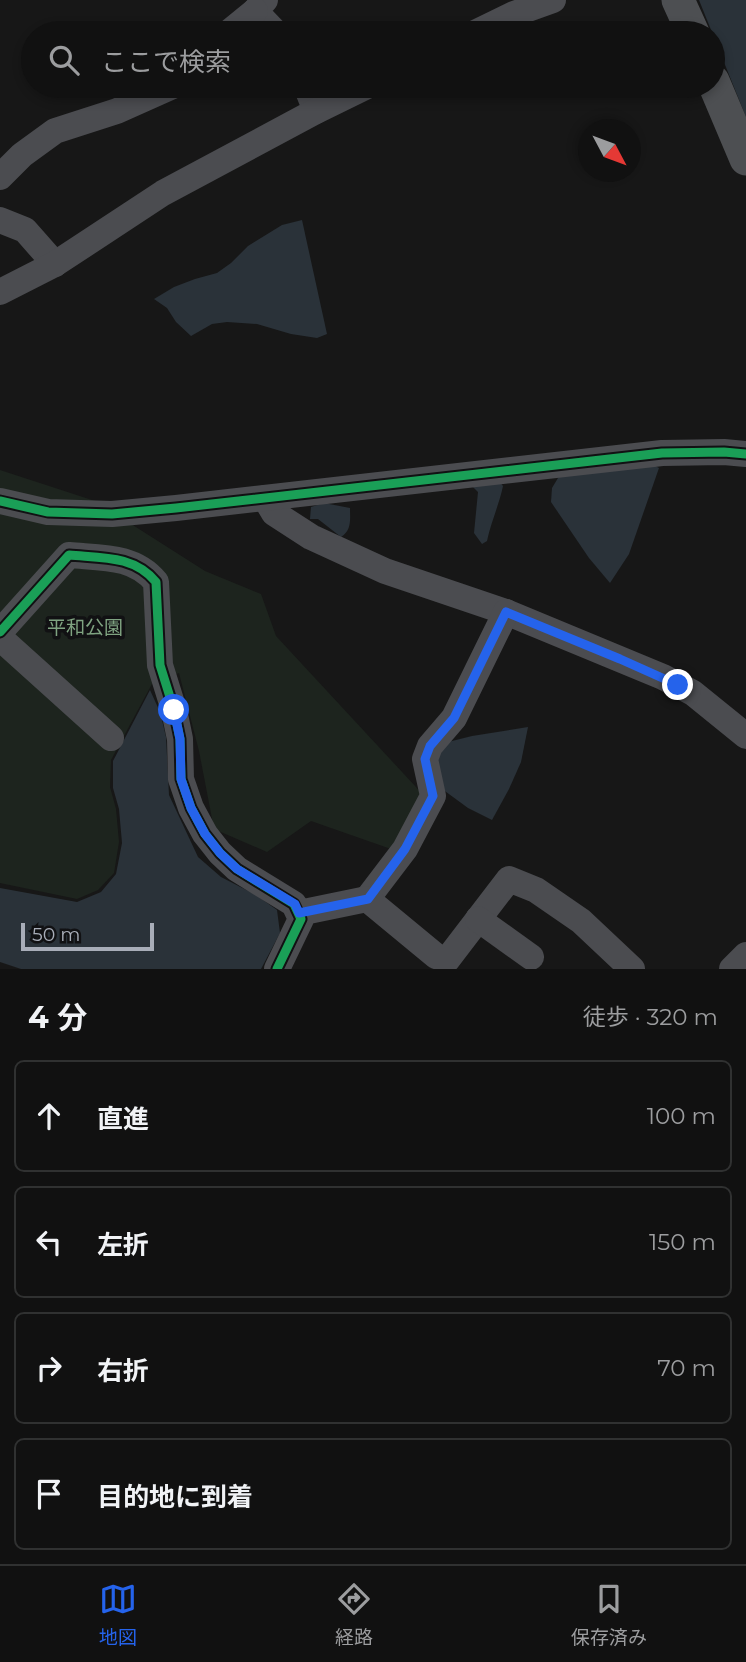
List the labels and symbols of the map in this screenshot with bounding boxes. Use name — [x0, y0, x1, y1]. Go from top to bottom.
north arrow — [578, 119, 641, 182]
park label: 平和公園 — [47, 616, 123, 639]
route end — [662, 669, 693, 700]
route start — [158, 694, 189, 725]
scale bar — [21, 920, 154, 952]

